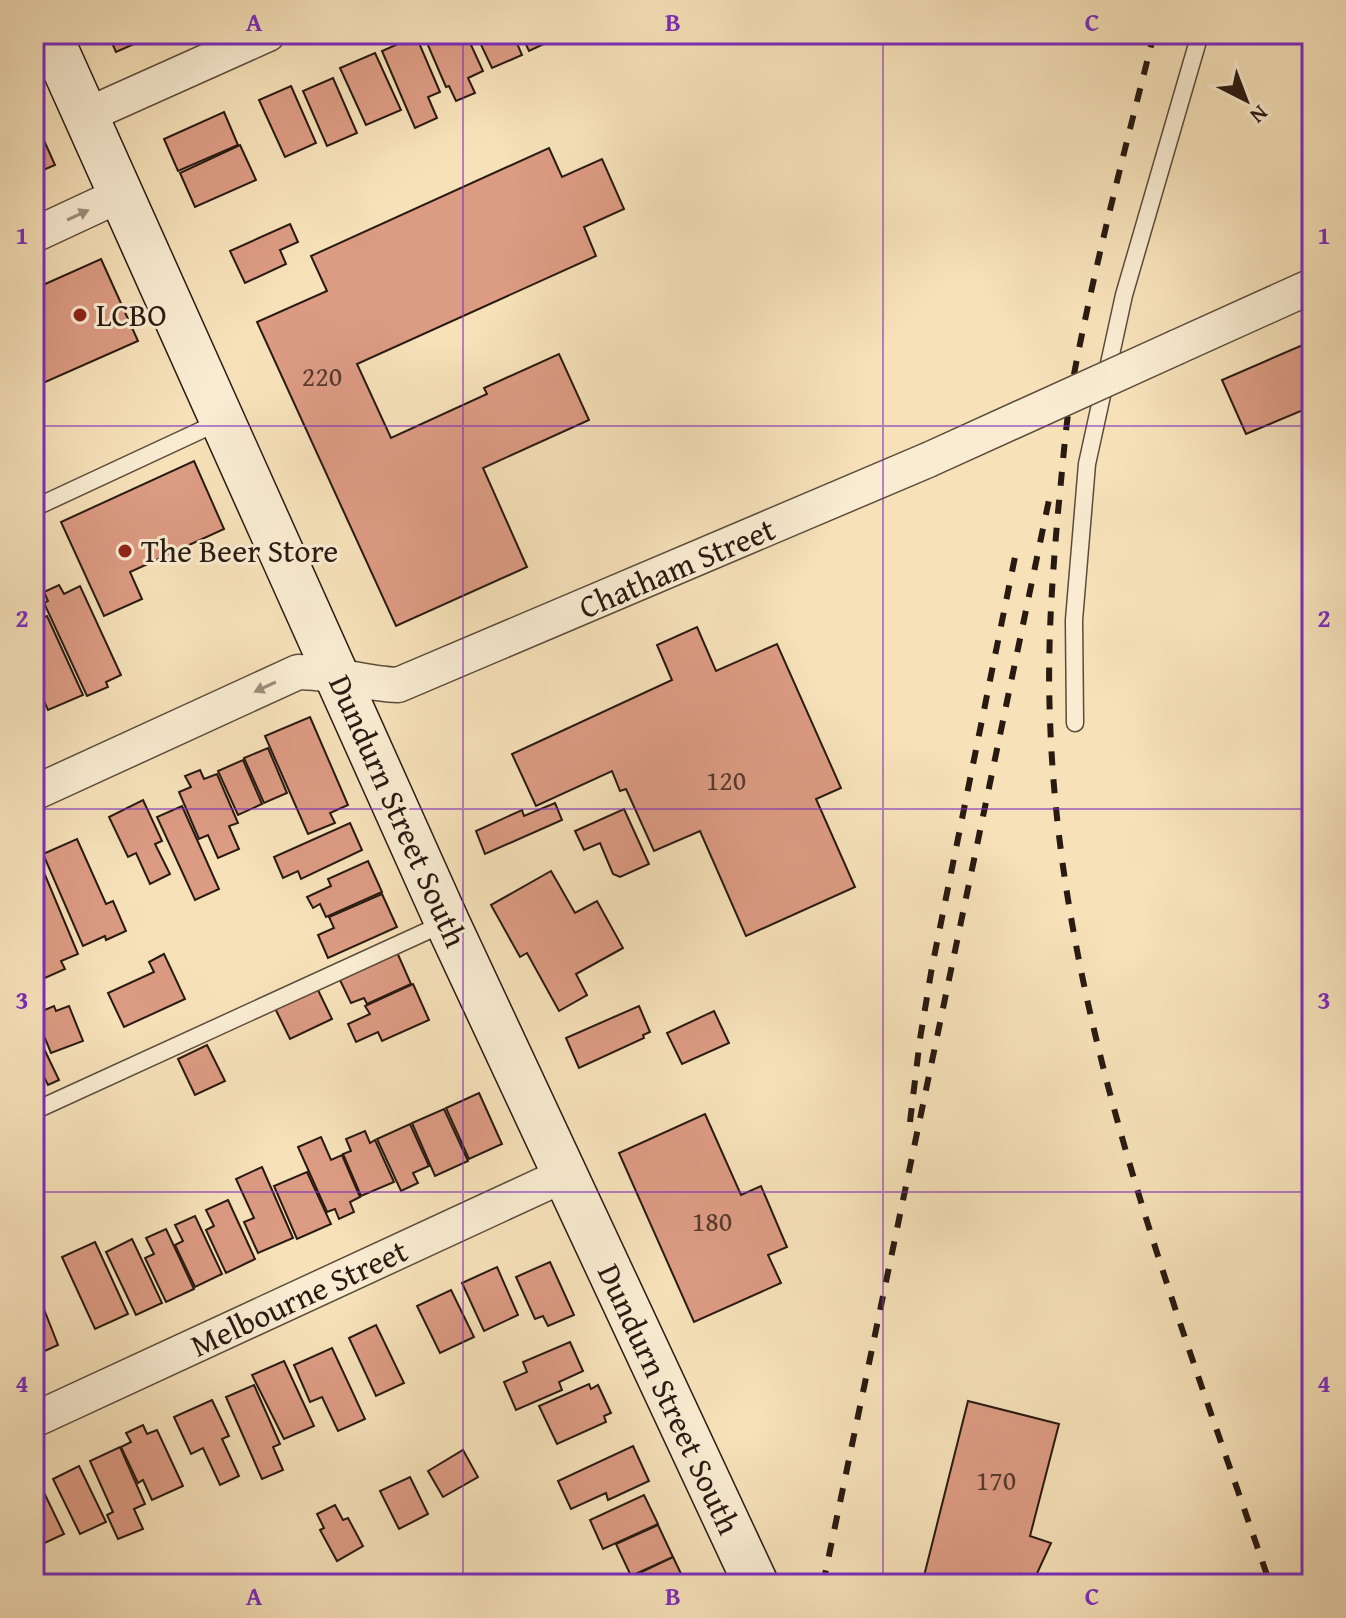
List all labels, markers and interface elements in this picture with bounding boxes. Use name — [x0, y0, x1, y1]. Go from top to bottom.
text: A — [246, 2, 263, 41]
text: B — [665, 2, 681, 41]
text: C — [1085, 2, 1099, 41]
north arrow — [1206, 60, 1286, 140]
text: N — [1243, 98, 1276, 132]
one-way arrow — [67, 208, 90, 221]
text: 1 — [15, 215, 29, 254]
text: 1 — [1317, 215, 1331, 254]
place label: LCBO — [96, 291, 167, 338]
marker: LCBO — [71, 306, 89, 324]
house number: 220 — [302, 355, 342, 396]
street label: Chatham Street — [571, 505, 782, 630]
place label: The Beer Store — [141, 527, 338, 574]
marker: The Beer Store — [116, 542, 134, 560]
text: 2 — [15, 598, 29, 637]
text: 2 — [1317, 598, 1331, 637]
street label: Dundurn Street South — [317, 667, 480, 955]
one-way arrow — [253, 681, 276, 694]
house number: 120 — [706, 759, 746, 800]
text: 3 — [15, 980, 29, 1019]
text: 3 — [1317, 980, 1331, 1019]
house number: 180 — [692, 1200, 732, 1241]
street label: Melbourne Street — [183, 1227, 415, 1368]
street label: Dundurn Street South — [586, 1256, 753, 1542]
text: 4 — [15, 1363, 29, 1402]
text: 4 — [1317, 1363, 1331, 1402]
house number: 170 — [976, 1459, 1016, 1500]
text: A — [246, 1576, 263, 1615]
text: B — [665, 1576, 681, 1615]
text: C — [1085, 1576, 1099, 1615]

